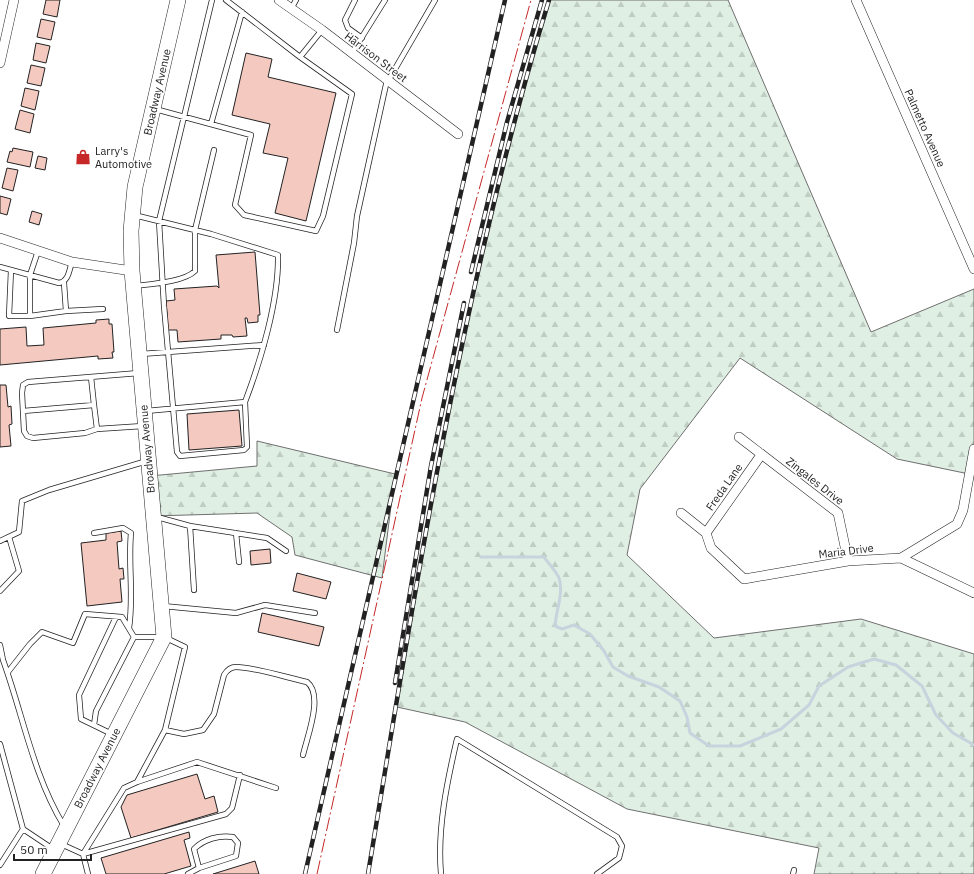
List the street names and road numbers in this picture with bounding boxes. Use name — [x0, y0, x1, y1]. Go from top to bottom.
street label: Harrison Street — [342, 29, 410, 85]
street label: Broadway Avenue — [140, 47, 174, 137]
street label: Palmetto Avenue — [901, 87, 949, 169]
street label: Broadway Avenue — [136, 404, 158, 494]
street label: Zingales Drive — [783, 454, 847, 508]
street label: Freda Lane — [703, 461, 745, 513]
street label: Maria Drive — [818, 541, 874, 561]
street label: Broadway Avenue — [71, 725, 123, 811]

